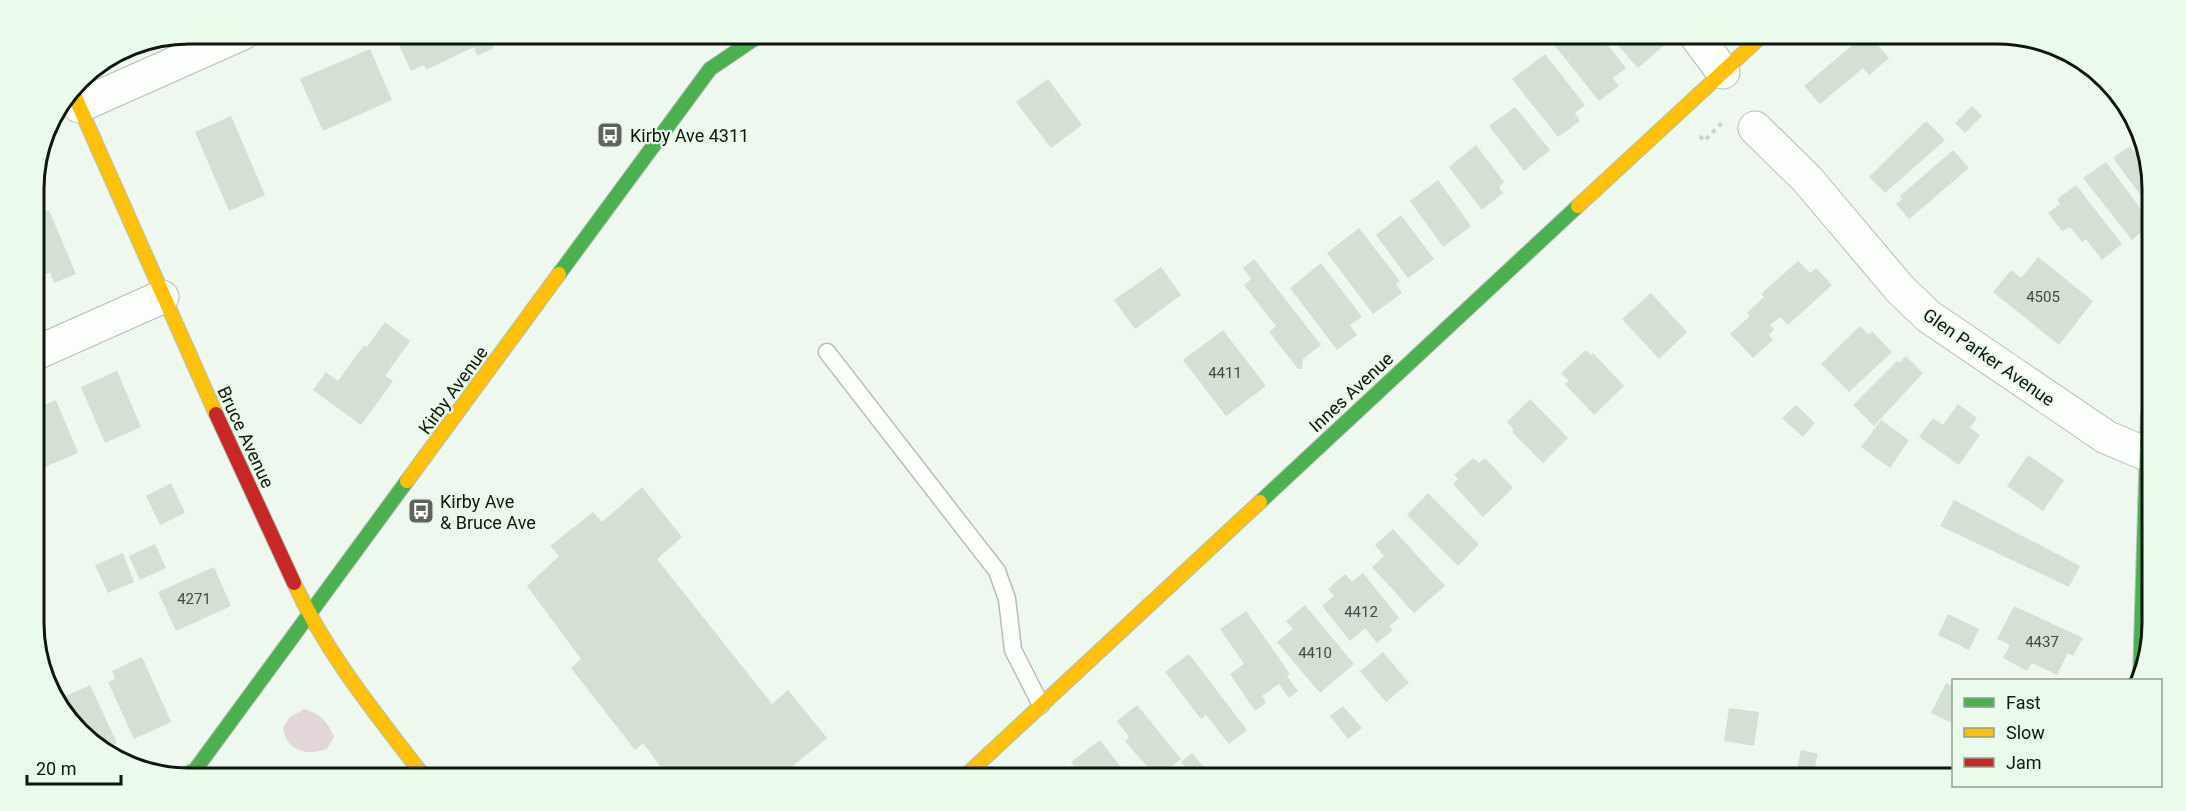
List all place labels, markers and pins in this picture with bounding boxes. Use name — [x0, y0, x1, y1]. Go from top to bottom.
bus stop icon: Kirby Ave 4311 — [595, 120, 625, 150]
place label: Kirby Ave 4311 — [630, 125, 749, 146]
place label: Kirby Ave & Bruce Ave — [440, 491, 536, 533]
bus stop icon: Kirby Ave & Bruce Ave — [406, 496, 436, 526]

